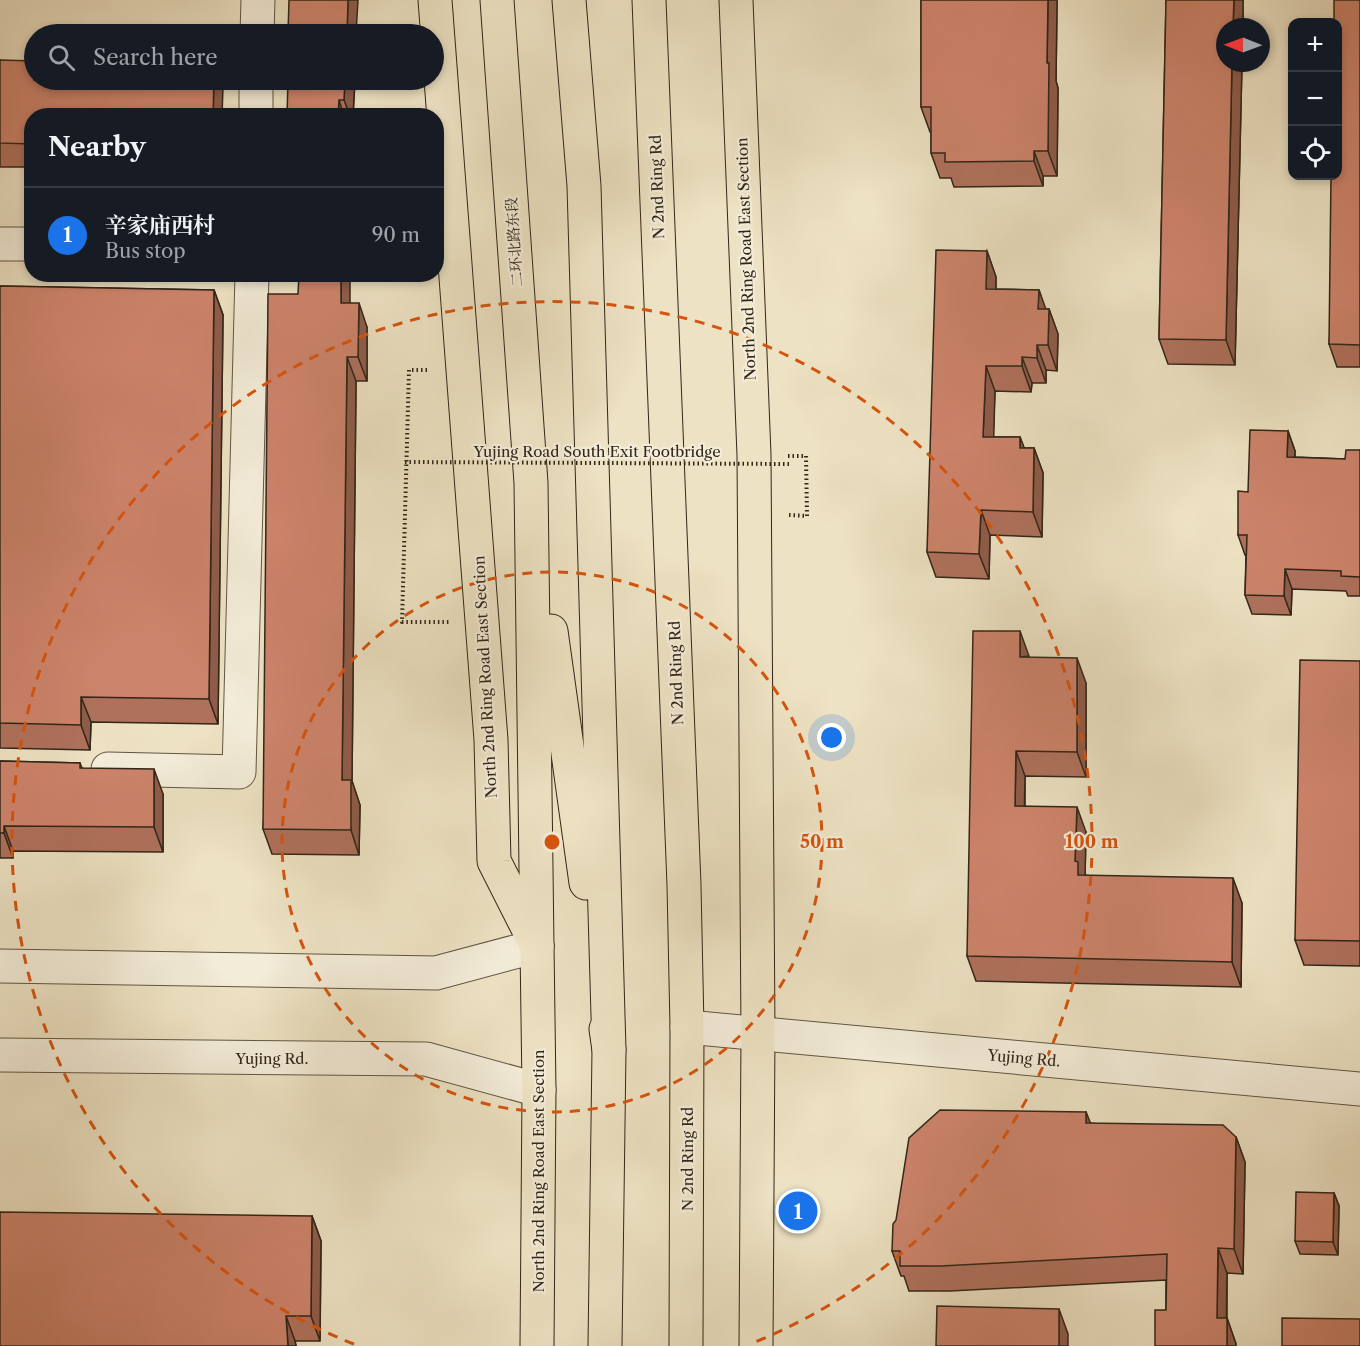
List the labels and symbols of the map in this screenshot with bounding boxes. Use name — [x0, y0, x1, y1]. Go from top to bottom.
north arrow — [1216, 18, 1270, 72]
street label: N 2nd Ring Rd — [646, 134, 668, 240]
street label: North 2nd Ring Road East Section — [732, 137, 760, 381]
street label: 二环北路东段 — [501, 196, 527, 288]
street label: Yujing Road South Exit Footbridge — [472, 442, 721, 461]
street label: North 2nd Ring Road East Section — [469, 555, 501, 799]
street label: N 2nd Ring Rd — [665, 620, 687, 726]
your location — [817, 723, 846, 752]
text: 50 m — [800, 831, 844, 853]
text: 100 m — [1065, 831, 1119, 853]
centre of rings — [542, 832, 562, 852]
street label: Yujing Rd. — [986, 1045, 1061, 1071]
street label: Yujing Rd. — [235, 1049, 309, 1068]
street label: North 2nd Ring Road East Section — [529, 1049, 548, 1293]
street label: N 2nd Ring Rd — [678, 1107, 697, 1211]
pin: 1 — [778, 1188, 818, 1234]

